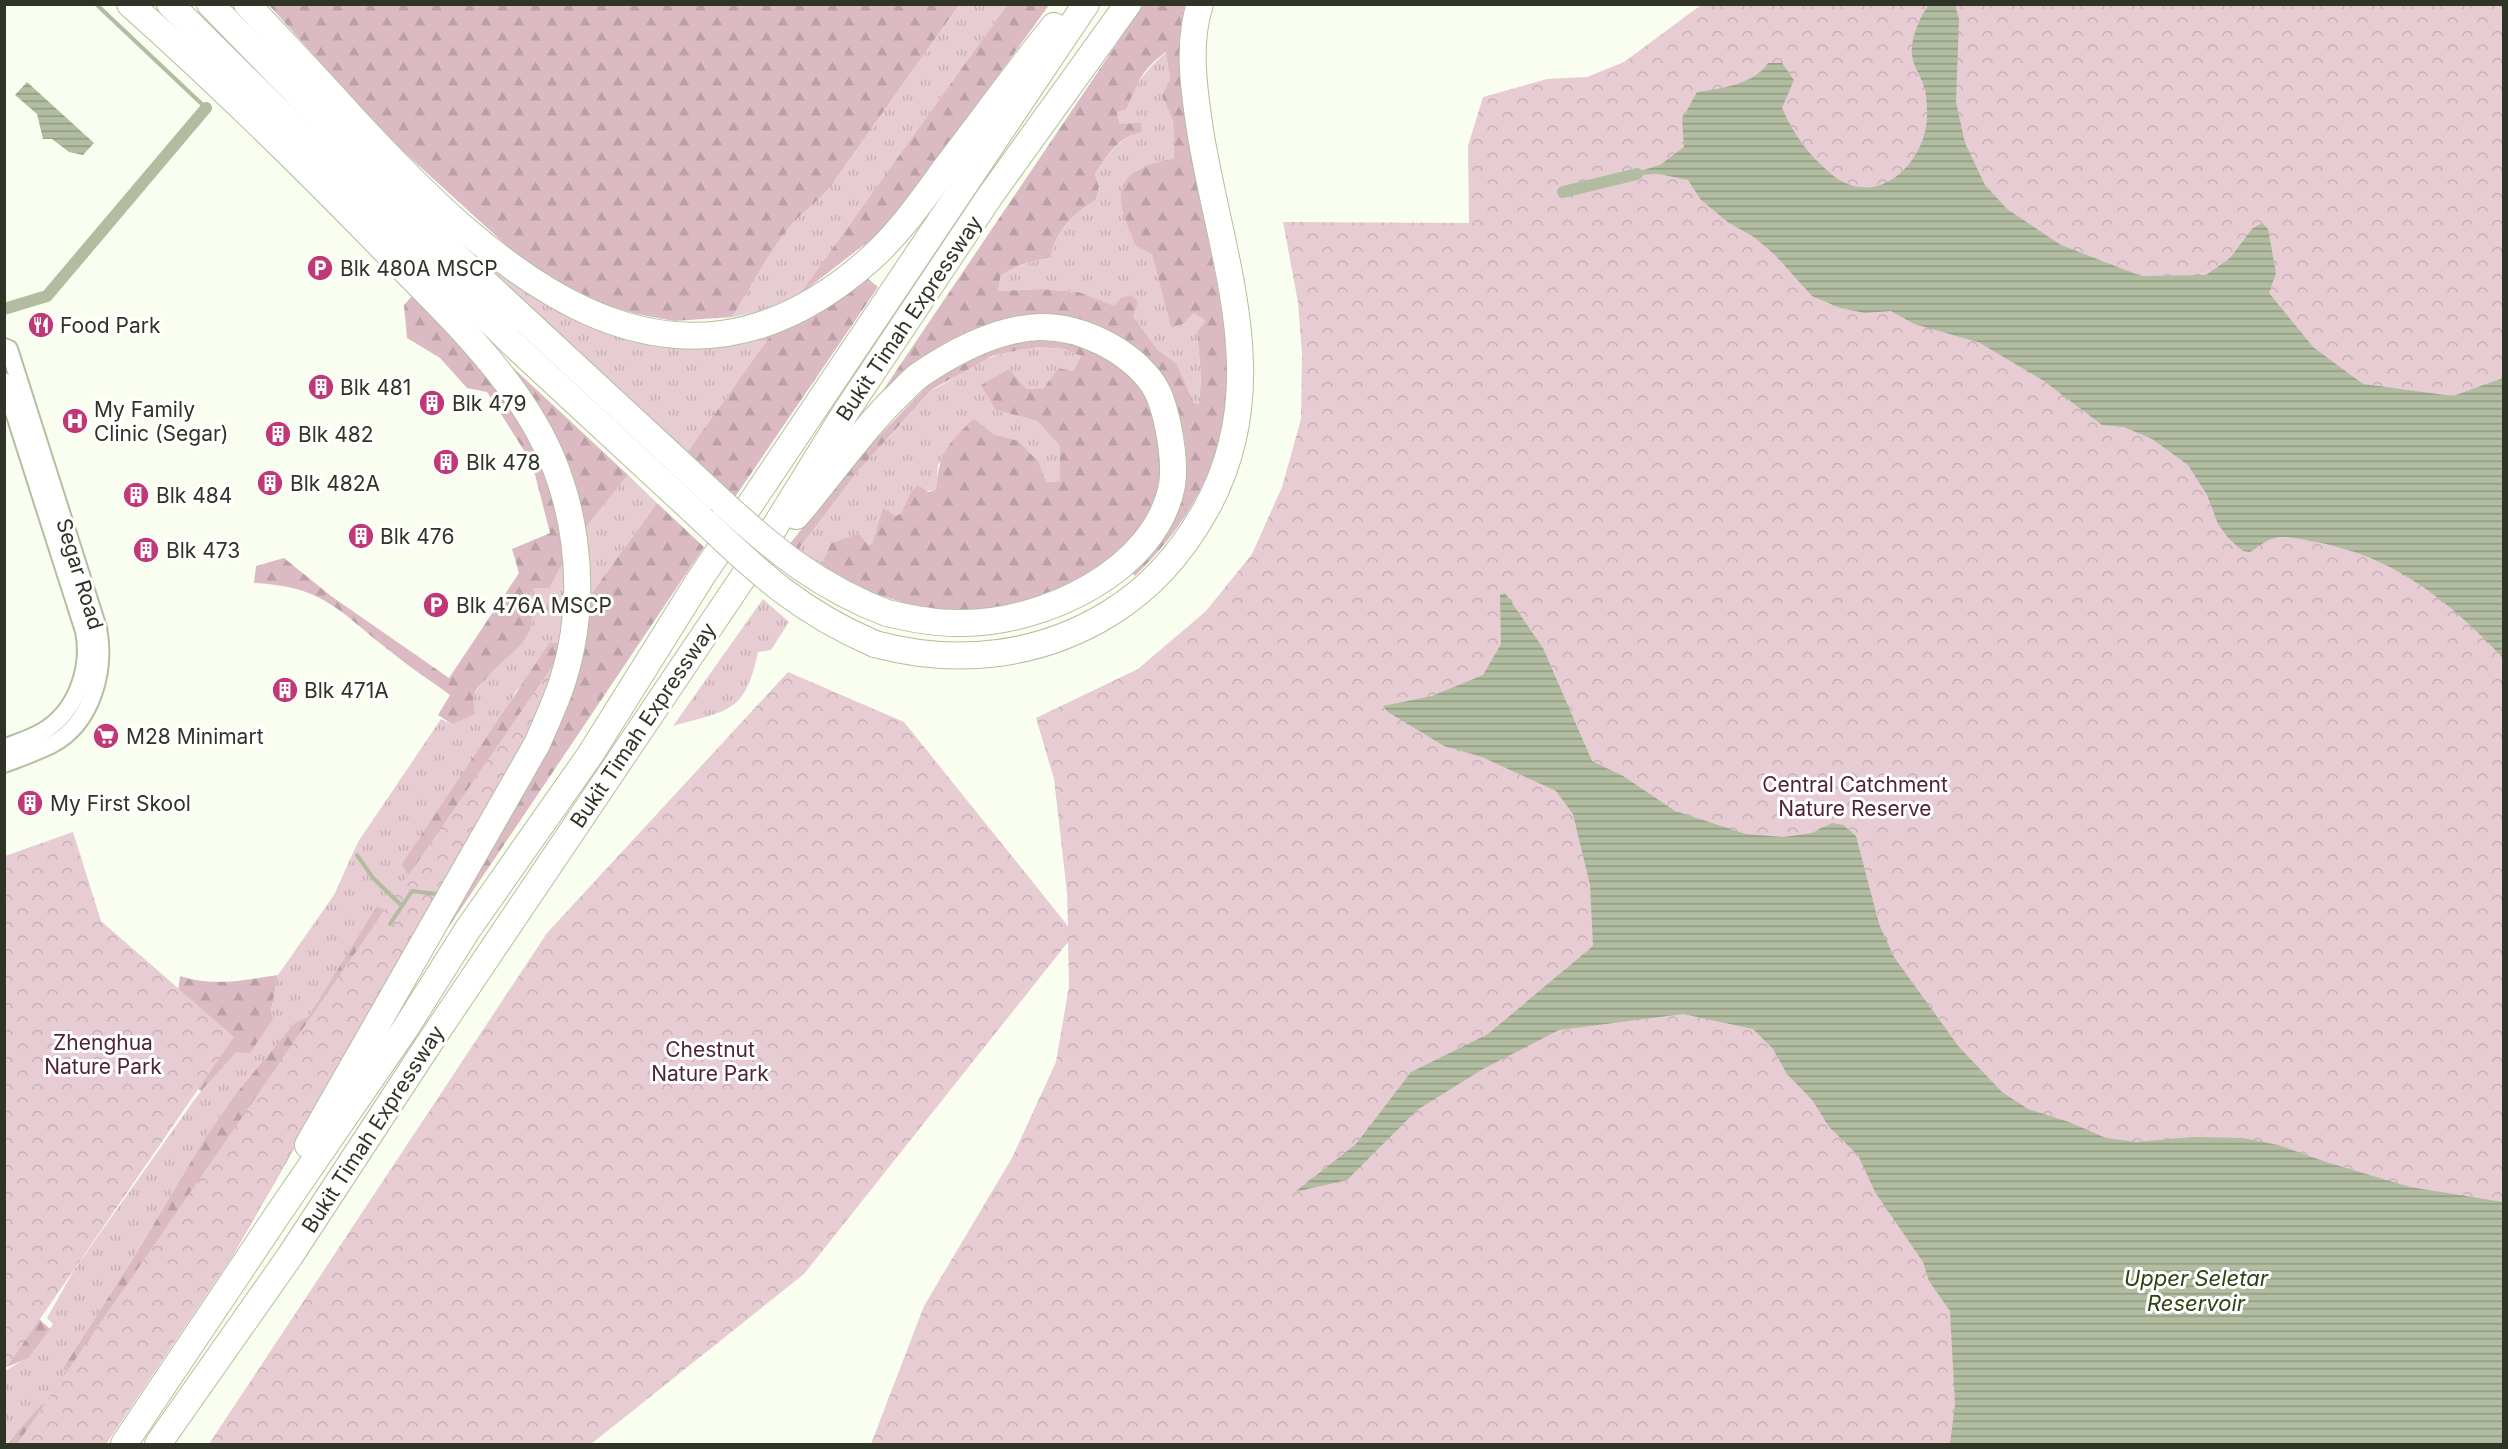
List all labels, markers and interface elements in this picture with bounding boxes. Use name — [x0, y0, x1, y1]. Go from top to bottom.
street label: Bukit Timah Expressway — [831, 211, 987, 425]
parking icon: Blk 480A MSCP — [305, 253, 335, 283]
place label: Blk 480A MSCP — [340, 256, 498, 281]
restaurant icon: Food Park — [26, 310, 56, 340]
place label: Food Park — [60, 313, 161, 338]
building icon: Blk 481 — [306, 372, 336, 402]
place label: Blk 481 — [340, 375, 411, 400]
building icon: Blk 479 — [417, 388, 447, 418]
place label: Blk 479 — [452, 391, 527, 416]
place label: My Family Clinic (Segar) — [94, 397, 229, 446]
hospital icon: My Family Clinic (Segar) — [60, 406, 90, 436]
building icon: Blk 482 — [263, 419, 293, 449]
place label: Blk 482 — [298, 422, 374, 447]
building icon: Blk 478 — [431, 447, 461, 477]
place label: Blk 478 — [466, 450, 540, 475]
building icon: Blk 482A — [255, 468, 285, 498]
place label: Blk 482A — [290, 471, 380, 496]
building icon: Blk 484 — [121, 480, 151, 510]
place label: Blk 484 — [156, 483, 232, 508]
street label: Segar Road — [51, 515, 109, 633]
building icon: Blk 476 — [346, 521, 376, 551]
place label: Blk 476 — [380, 524, 454, 549]
building icon: Blk 473 — [131, 535, 161, 565]
place label: Blk 473 — [166, 538, 240, 563]
parking icon: Blk 476A MSCP — [421, 590, 451, 620]
place label: Blk 476A MSCP — [456, 593, 612, 618]
street label: Bukit Timah Expressway — [565, 618, 721, 832]
building icon: Blk 471A — [270, 675, 300, 705]
place label: Blk 471A — [304, 678, 389, 703]
supermarket icon: M28 Minimart — [91, 721, 121, 751]
place label: M28 Minimart — [126, 724, 264, 749]
park label: Central Catchment Nature Reserve — [1762, 772, 1948, 821]
building icon: My First Skool — [15, 788, 45, 818]
place label: My First Skool — [50, 791, 191, 816]
street label: Bukit Timah Expressway — [297, 1021, 450, 1237]
park label: Zhenghua Nature Park — [44, 1030, 162, 1079]
park label: Chestnut Nature Park — [651, 1037, 769, 1086]
water label: Upper Seletar Reservoir — [2124, 1265, 2269, 1316]

